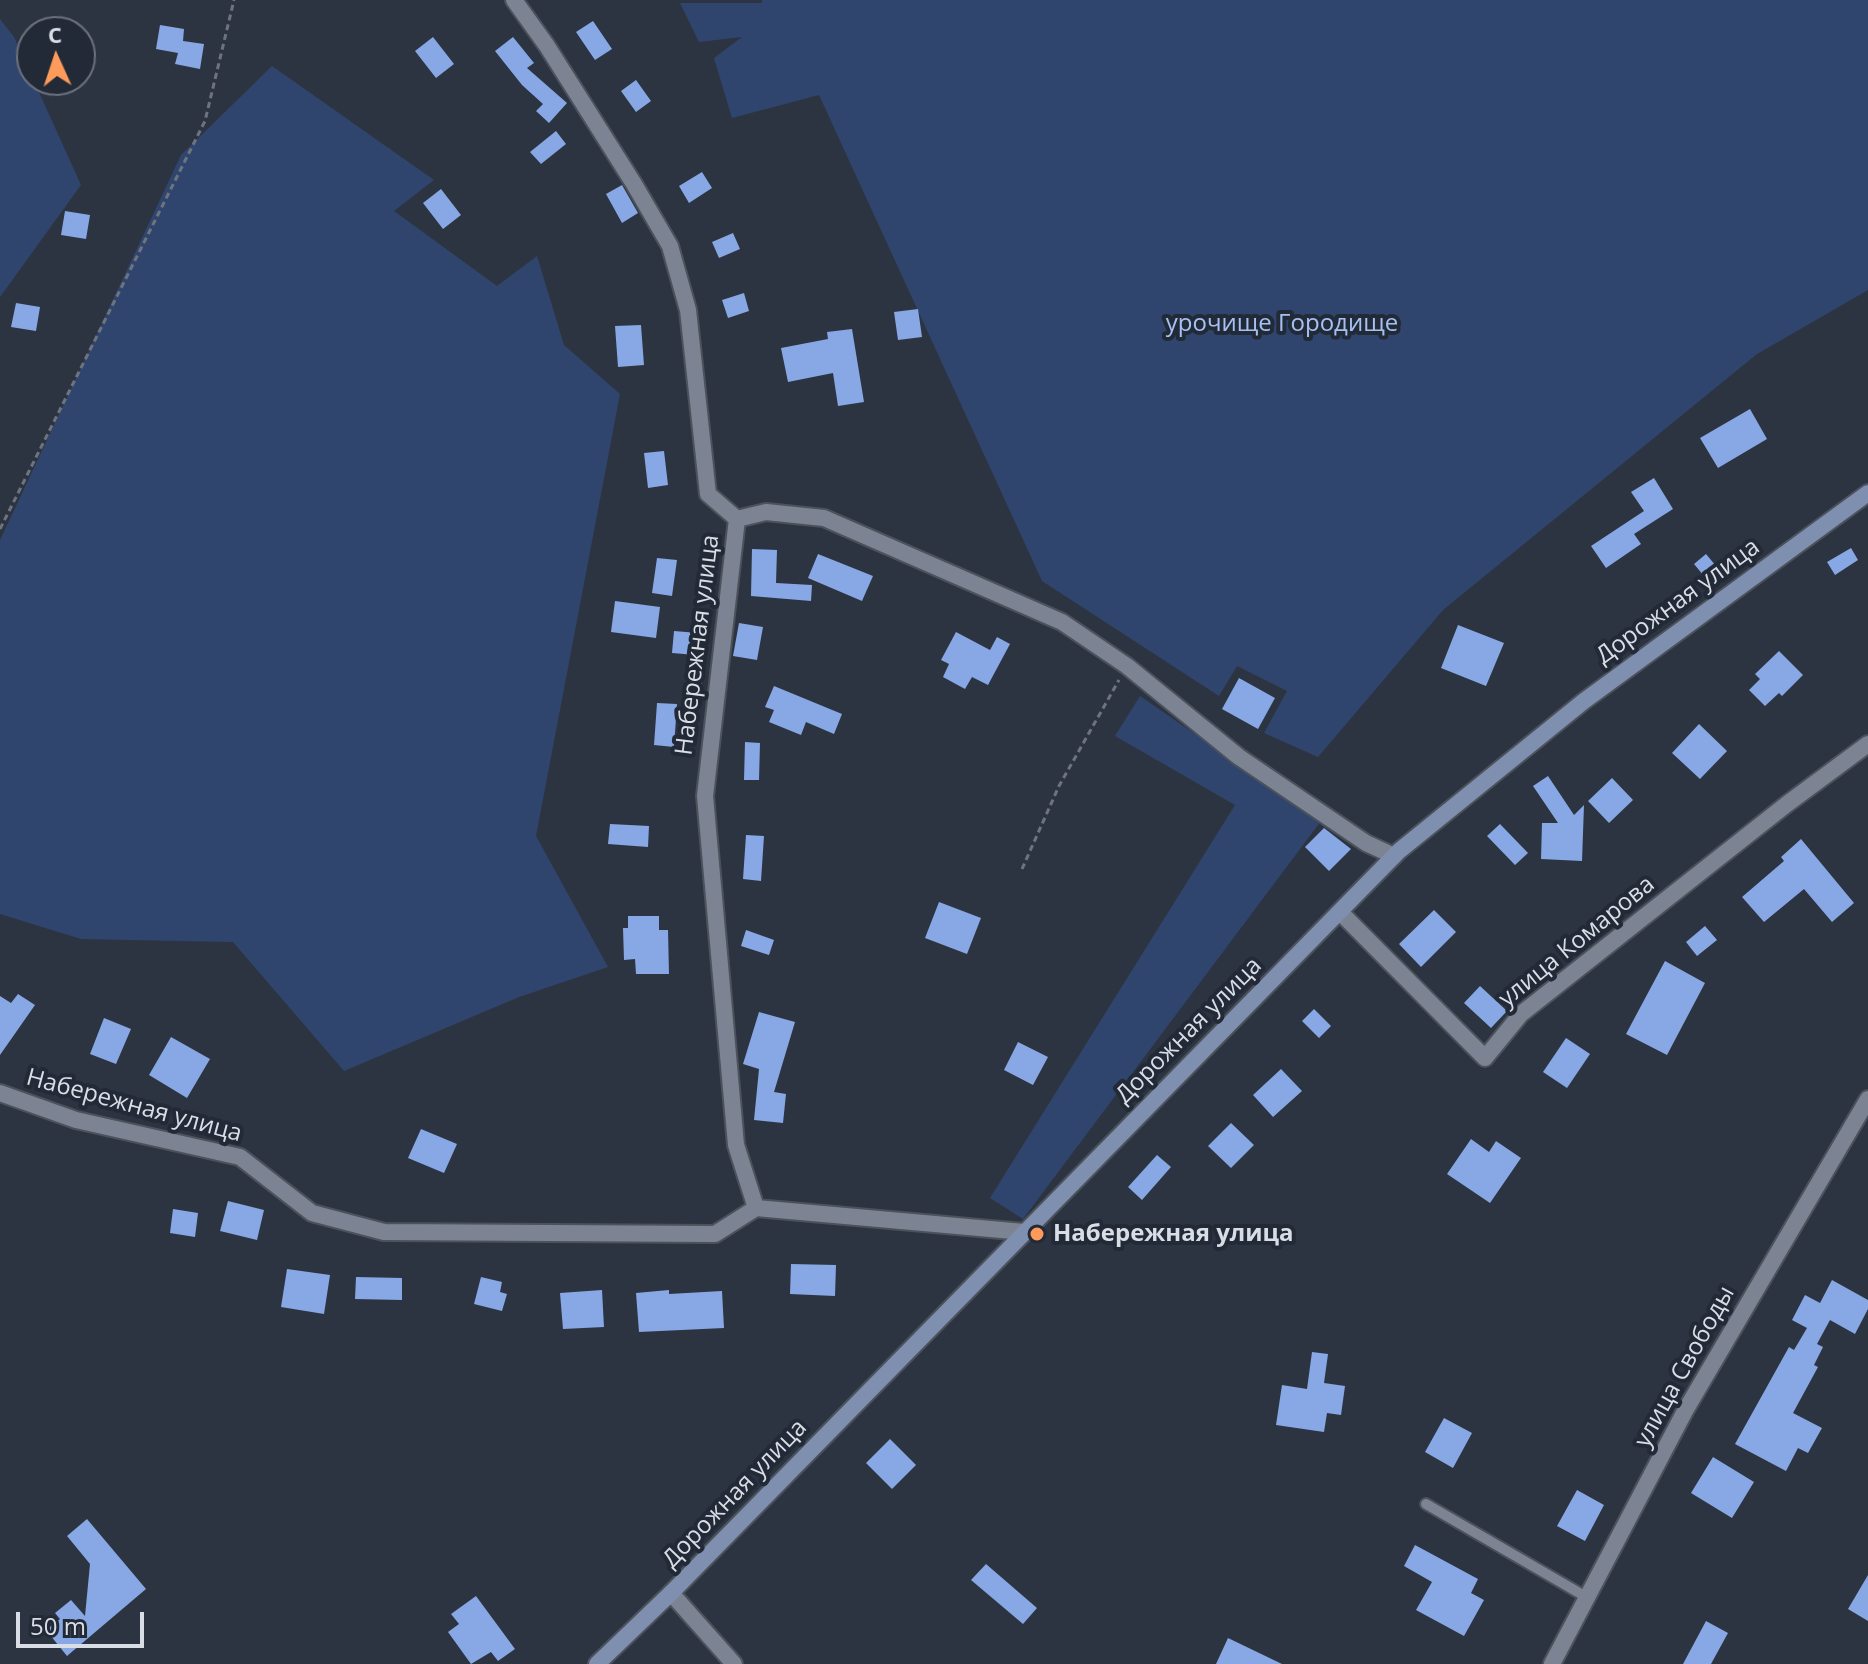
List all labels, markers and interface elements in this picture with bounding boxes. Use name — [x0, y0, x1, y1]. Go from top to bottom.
north arrow — [16, 16, 96, 96]
text: С — [47, 19, 63, 49]
park label: урочище Городище — [1166, 310, 1398, 338]
street label: Набережная улица — [670, 533, 726, 757]
street label: Дорожная улица — [1591, 533, 1765, 671]
street label: улица Комарова — [1493, 870, 1661, 1014]
street label: Дорожная улица — [1110, 952, 1268, 1110]
street label: Набережная улица — [23, 1063, 245, 1149]
place label: Набережная улица — [1053, 1220, 1294, 1248]
marker: Набережная улица — [1028, 1225, 1046, 1243]
street label: улица Свободы — [1629, 1281, 1741, 1453]
street label: Дорожная улица — [657, 1414, 813, 1574]
scale bar — [20, 1596, 148, 1646]
text: 50 m — [30, 1609, 86, 1642]

